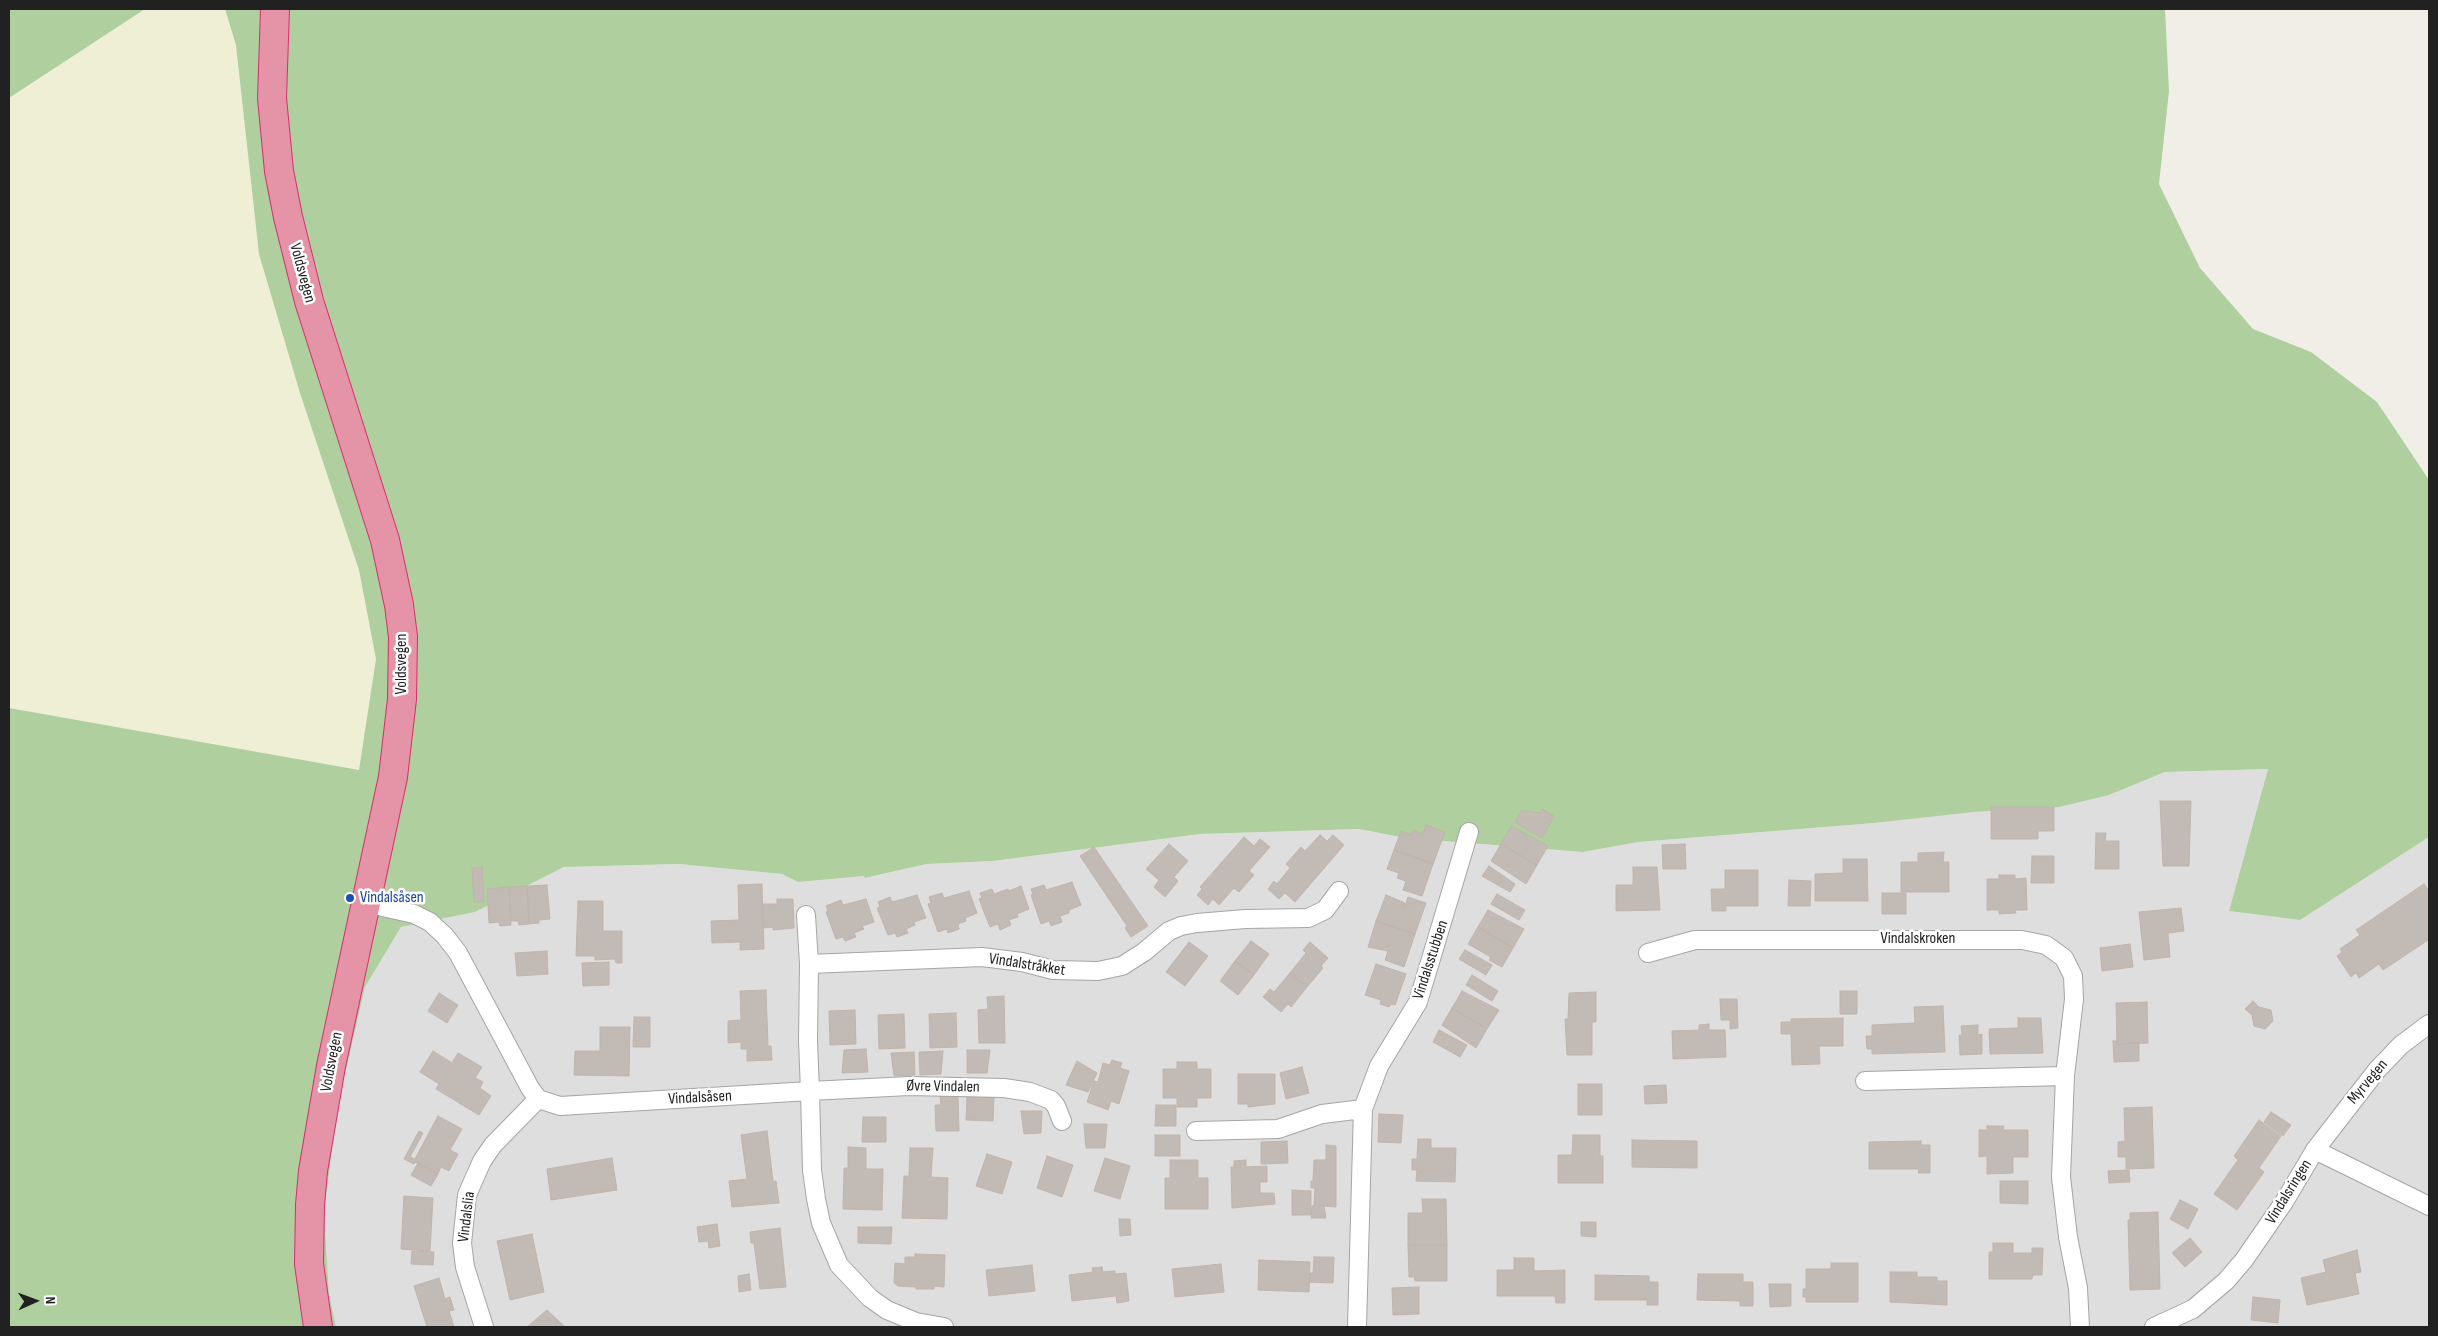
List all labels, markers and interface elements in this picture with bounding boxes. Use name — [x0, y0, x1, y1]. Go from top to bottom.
street label: Voldsvegen — [285, 241, 319, 305]
street label: Voldsvegen — [392, 634, 412, 694]
place label: Vindalsåsen — [360, 888, 424, 908]
marker: Vindalsåsen — [344, 892, 356, 904]
street label: Vindalsstubben — [1409, 918, 1453, 1002]
street label: Vindalskroken — [1881, 929, 1955, 949]
street label: Vindalstråkket — [987, 949, 1067, 981]
street label: Voldsvegen — [317, 1030, 347, 1094]
street label: Myrvegen — [2344, 1056, 2392, 1108]
street label: Øvre Vindalen — [906, 1077, 980, 1097]
street label: Vindalsåsen — [668, 1087, 732, 1109]
street label: Vindalsringen — [2262, 1156, 2316, 1228]
street label: Vindalslia — [454, 1191, 480, 1243]
north arrow — [10, 1276, 60, 1326]
text: N — [42, 1296, 59, 1304]

